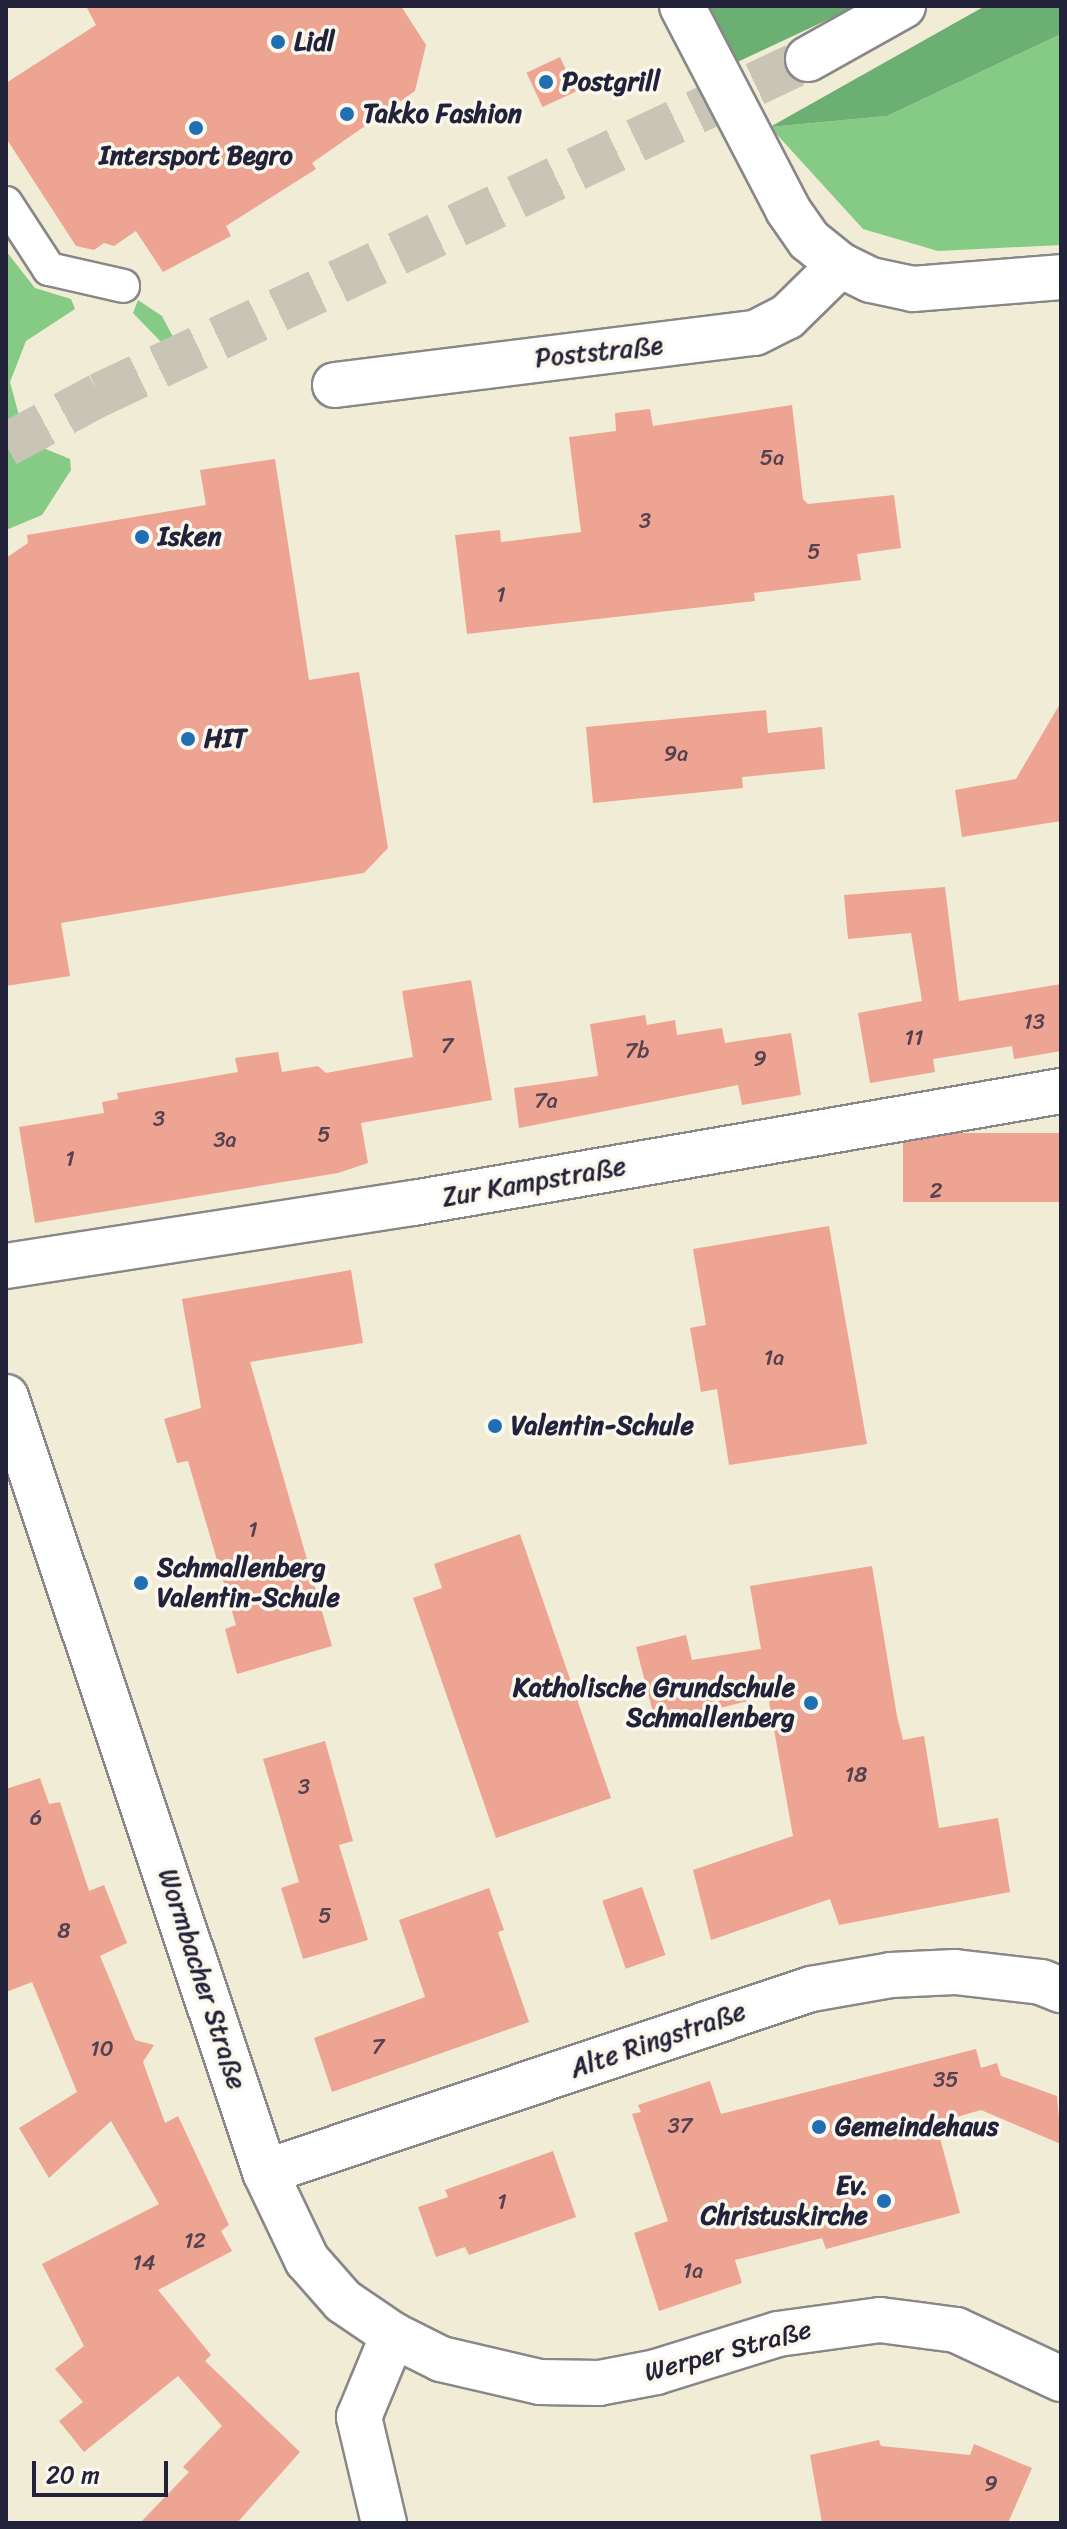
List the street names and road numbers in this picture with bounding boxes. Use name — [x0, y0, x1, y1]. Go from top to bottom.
street label: Poststraße — [533, 330, 665, 374]
street label: Zur Kampstraße — [441, 1151, 627, 1213]
street label: Wormbacher Straße — [152, 1865, 252, 2093]
street label: Alte Ringstraße — [567, 1996, 749, 2084]
street label: Werper Straße — [641, 2314, 815, 2388]

